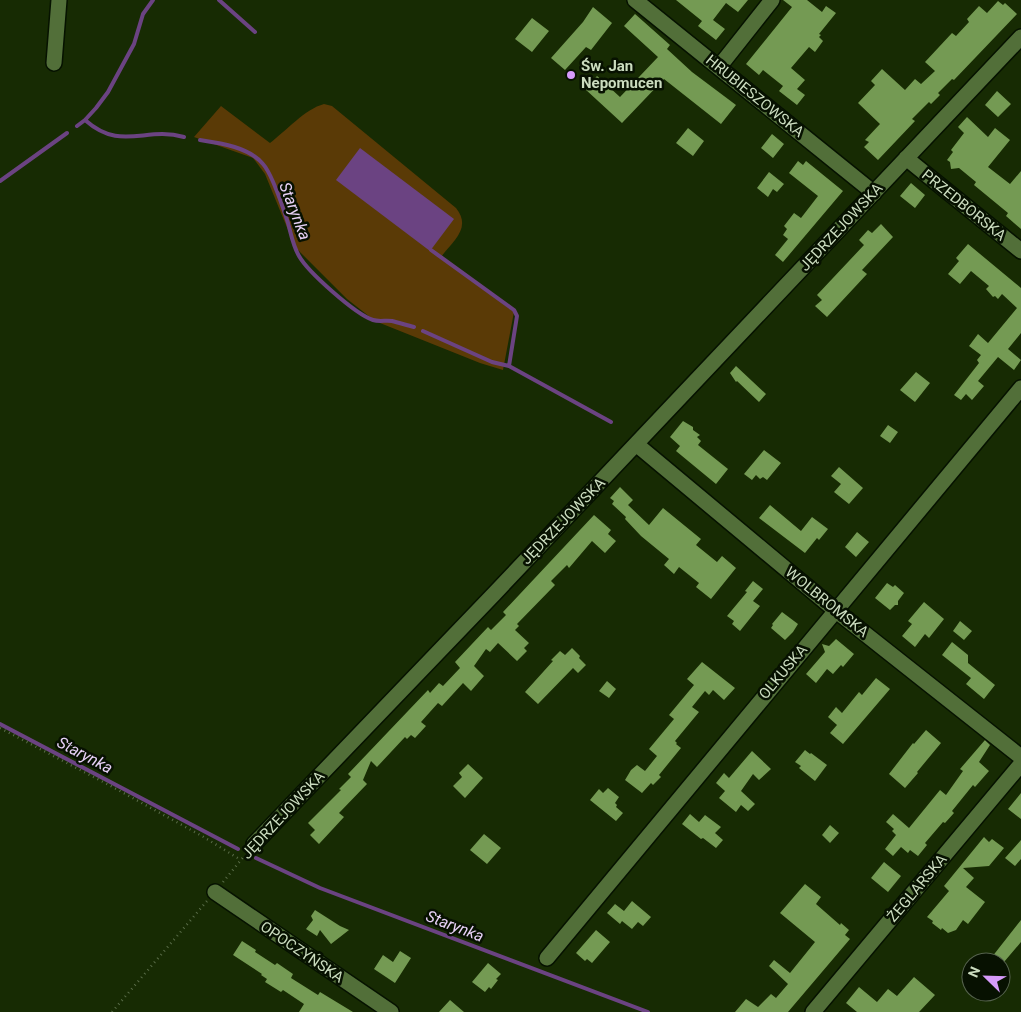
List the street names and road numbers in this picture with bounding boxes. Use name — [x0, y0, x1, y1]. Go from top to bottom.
street label: HRUBIESZOWSKA — [702, 51, 808, 141]
street label: PRZEDBORSKA — [918, 166, 1010, 245]
street label: JĘDRZEJOWSKA — [796, 179, 886, 275]
street label: JĘDRZEJOWSKA — [517, 474, 609, 568]
street label: WOLBROMSKA — [782, 563, 872, 641]
street label: OLKUSKA — [755, 641, 811, 703]
street label: JĘDRZEJOWSKA — [238, 767, 328, 863]
street label: ŻEGLARSKA — [883, 850, 951, 926]
street label: OPOCZYŃSKA — [257, 918, 347, 987]

